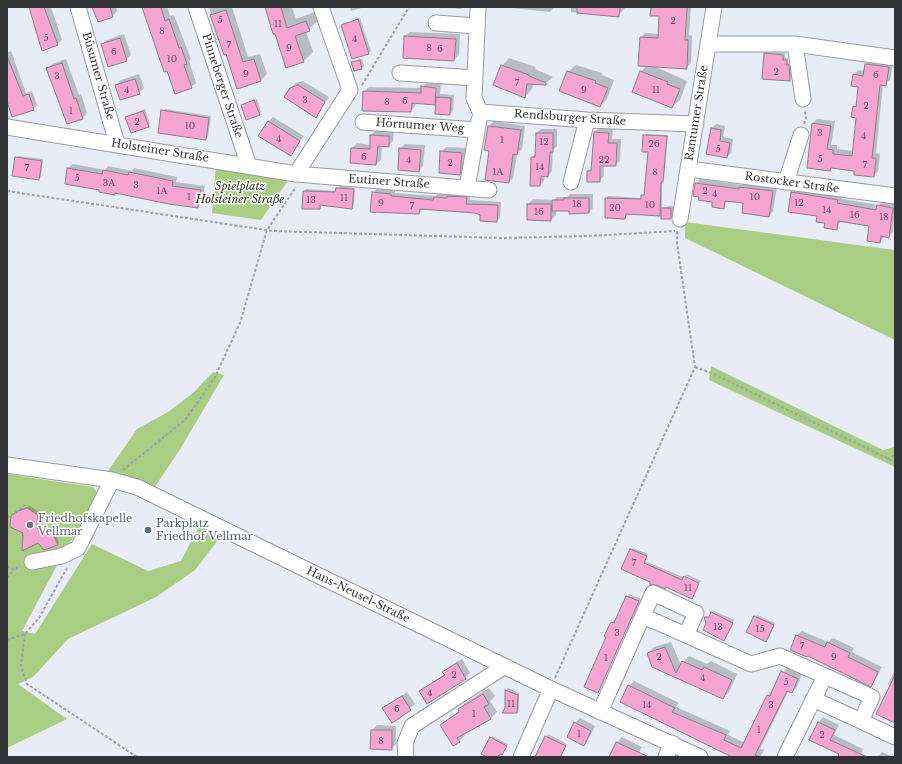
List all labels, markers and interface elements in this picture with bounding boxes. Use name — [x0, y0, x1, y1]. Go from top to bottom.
house number: 5 — [217, 15, 223, 25]
house number: 2 — [670, 16, 676, 26]
house number: 11 — [274, 19, 282, 29]
house number: 8 — [159, 26, 165, 36]
street label: Büsumer Straße — [79, 30, 117, 122]
street label: Pinneberger Straße — [199, 32, 245, 140]
house number: 5 — [43, 33, 49, 43]
house number: 4 — [352, 34, 358, 44]
house number: 7 — [227, 40, 231, 50]
house number: 9 — [286, 43, 292, 53]
house number: 8 — [426, 43, 432, 53]
house number: 6 — [437, 44, 443, 54]
house number: 6 — [111, 47, 117, 57]
house number: 10 — [167, 54, 177, 64]
street label: Rantumer Straße — [683, 64, 711, 162]
house number: 2 — [773, 67, 779, 77]
house number: 9 — [243, 69, 249, 79]
house number: 6 — [873, 70, 879, 80]
house number: 3 — [54, 71, 60, 81]
house number: 7 — [515, 78, 519, 88]
house number: 4 — [124, 85, 130, 95]
house number: 9 — [581, 85, 587, 95]
house number: 11 — [652, 85, 660, 95]
house number: 3 — [302, 95, 308, 105]
house number: 6 — [402, 96, 408, 106]
house number: 8 — [384, 97, 390, 107]
house number: 2 — [863, 101, 869, 111]
house number: 1 — [69, 106, 73, 116]
street label: Rendsburger Straße — [514, 107, 626, 129]
street label: Hörnumer Weg — [375, 116, 465, 136]
house number: 2 — [134, 117, 140, 127]
house number: 10 — [185, 121, 195, 131]
house number: 3 — [817, 128, 823, 138]
house number: 4 — [861, 131, 867, 141]
house number: 4 — [276, 134, 282, 144]
house number: 1 — [500, 135, 504, 145]
street label: Holsteiner Straße — [110, 137, 210, 165]
house number: 12 — [539, 137, 549, 147]
house number: 26 — [648, 139, 660, 149]
house number: 5 — [715, 144, 721, 154]
house number: 6 — [361, 152, 367, 162]
house number: 5 — [817, 154, 823, 164]
house number: 4 — [406, 155, 412, 165]
house number: 22 — [598, 155, 610, 165]
house number: 2 — [447, 158, 453, 168]
house number: 7 — [863, 160, 867, 170]
house number: 14 — [535, 162, 545, 172]
house number: 7 — [25, 163, 29, 173]
house number: 1A — [493, 167, 503, 177]
house number: 8 — [652, 167, 658, 177]
street label: Rostocker Straße — [744, 170, 840, 196]
house number: 5 — [74, 173, 80, 183]
street label: Eutiner Straße — [348, 173, 430, 191]
house number: 3A — [103, 178, 115, 188]
house number: 3 — [133, 180, 139, 190]
park label: Spielplatz Holsteiner Straße — [196, 180, 284, 206]
house number: 1A — [157, 186, 167, 196]
house number: 2 — [702, 186, 708, 196]
house number: 4 — [712, 189, 718, 199]
house number: 1 — [187, 192, 191, 202]
house number: 10 — [750, 192, 760, 202]
house number: 11 — [340, 193, 348, 203]
house number: 13 — [306, 195, 316, 205]
house number: 9 — [378, 198, 384, 208]
house number: 12 — [794, 198, 804, 208]
house number: 18 — [572, 199, 582, 209]
house number: 10 — [645, 200, 655, 210]
house number: 7 — [410, 201, 414, 211]
house number: 20 — [609, 203, 621, 213]
house number: 14 — [822, 205, 832, 215]
house number: 16 — [534, 207, 544, 217]
house number: 16 — [850, 210, 860, 220]
house number: 18 — [879, 212, 889, 222]
place label: Friedhofskapelle Vellmar — [38, 512, 132, 538]
place label: Parkplatz Friedhof Vellmar — [156, 517, 253, 543]
marker: Friedhofskapelle Vellmar — [25, 520, 35, 530]
marker: Parkplatz Friedhof Vellmar — [143, 525, 153, 535]
house number: 7 — [632, 558, 636, 568]
street label: Hans-Neusel-Straße — [304, 564, 412, 626]
house number: 11 — [684, 583, 692, 593]
house number: 13 — [713, 622, 723, 632]
house number: 15 — [755, 624, 765, 634]
house number: 3 — [614, 628, 620, 638]
house number: 7 — [800, 641, 804, 651]
house number: 2 — [656, 652, 662, 662]
house number: 9 — [831, 652, 837, 662]
house number: 1 — [604, 653, 608, 663]
house number: 2 — [451, 670, 457, 680]
house number: 4 — [700, 673, 706, 683]
house number: 5 — [783, 677, 789, 687]
house number: 4 — [427, 688, 433, 698]
house number: 11 — [507, 699, 515, 709]
house number: 14 — [642, 700, 652, 710]
house number: 3 — [768, 700, 774, 710]
house number: 6 — [394, 704, 400, 714]
house number: 1 — [472, 709, 476, 719]
house number: 1 — [757, 725, 761, 735]
house number: 1 — [577, 729, 581, 739]
house number: 2 — [819, 730, 825, 740]
house number: 8 — [378, 736, 384, 746]

